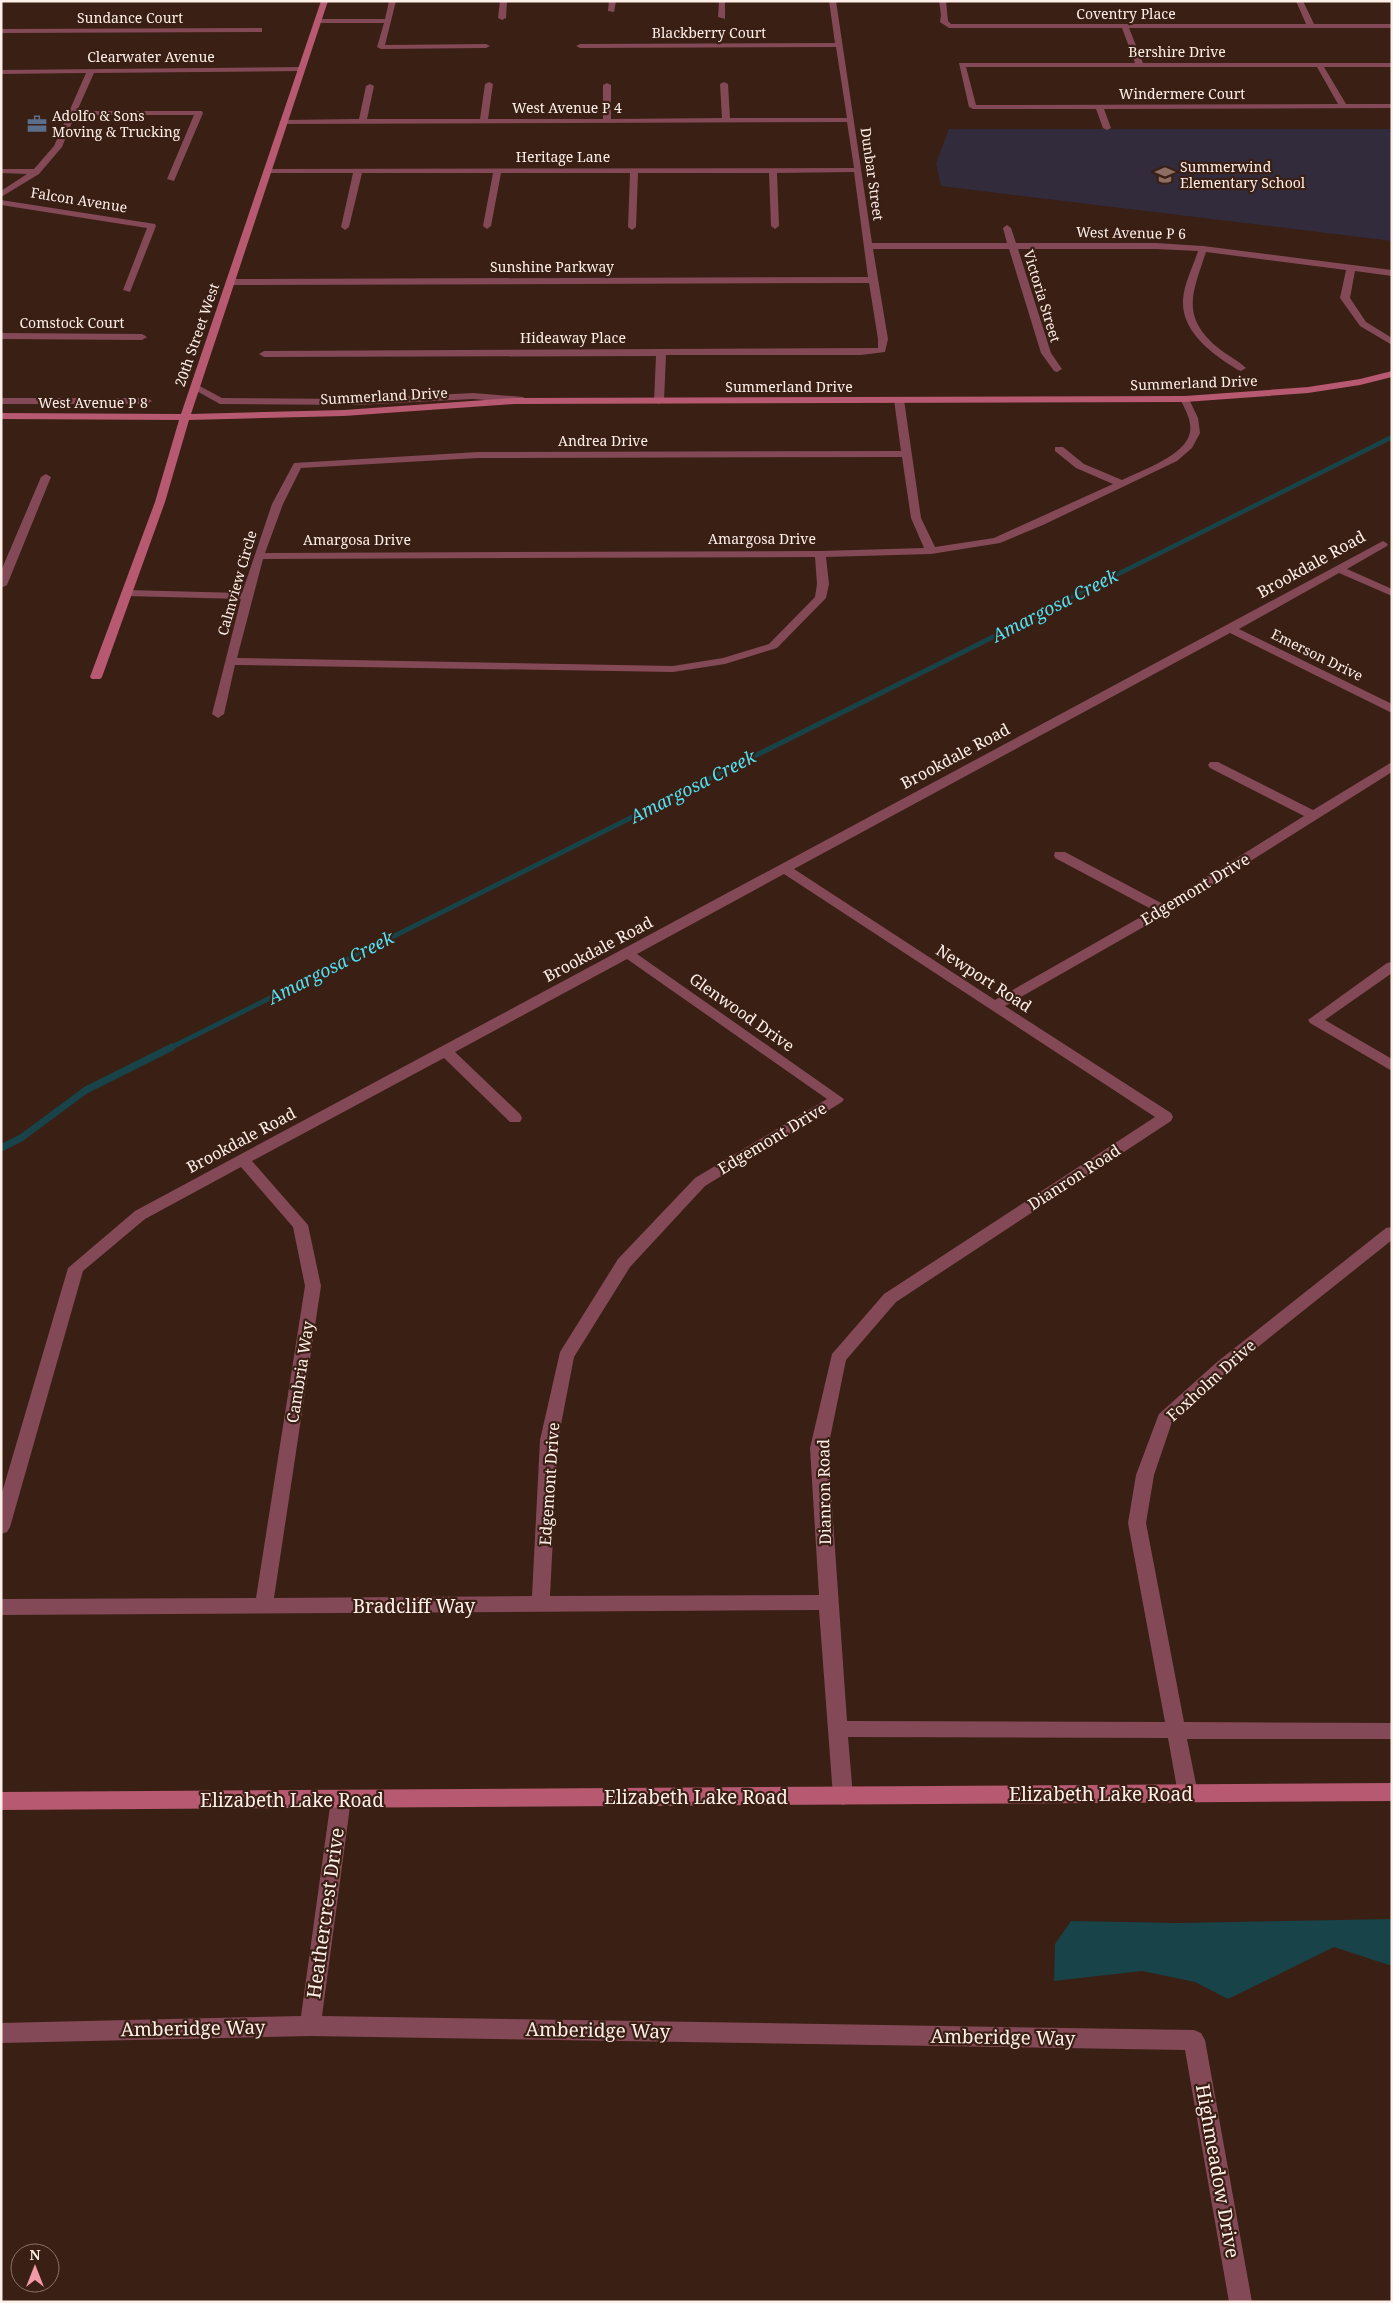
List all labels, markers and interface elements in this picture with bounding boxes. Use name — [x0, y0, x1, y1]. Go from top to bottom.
street label: Coventry Place — [1076, 4, 1176, 23]
street label: Sundance Court — [77, 8, 183, 27]
street label: Blackberry Court — [652, 23, 766, 42]
street label: Bershire Drive — [1128, 42, 1226, 61]
street label: Clearwater Avenue — [87, 47, 215, 66]
street label: Windermere Court — [1119, 84, 1245, 103]
street label: West Avenue P 4 — [512, 98, 622, 117]
place label: Adolfo & Sons Moving & Trucking — [52, 106, 181, 141]
office icon: Adolfo & Sons Moving & Trucking — [26, 113, 48, 135]
street label: Dunbar Street — [857, 126, 888, 222]
street label: Heritage Lane — [516, 147, 610, 166]
place label: Summerwind Elementary School — [1180, 157, 1306, 192]
school or university icon: Summerwind Elementary School — [1154, 164, 1176, 186]
street label: Falcon Avenue — [29, 182, 129, 217]
street label: West Avenue P 6 — [1076, 222, 1186, 243]
street label: Victoria Street — [1019, 247, 1066, 344]
street label: Sunshine Parkway — [490, 257, 614, 276]
street label: 20th Street West — [170, 280, 223, 389]
street label: Comstock Court — [19, 313, 125, 332]
street label: Hideaway Place — [520, 328, 626, 347]
street label: Summerland Drive — [1130, 371, 1258, 394]
street label: Summerland Drive — [725, 377, 853, 396]
street label: Summerland Drive — [320, 383, 448, 408]
street label: West Avenue P 8 — [38, 393, 148, 412]
street label: Andrea Drive — [558, 431, 648, 450]
street label: Brookdale Road — [1253, 525, 1369, 603]
street label: Calmview Circle — [212, 528, 261, 638]
street label: Amargosa Drive — [708, 529, 816, 548]
street label: Amargosa Drive — [303, 530, 411, 549]
water label: Amargosa Creek — [986, 563, 1122, 648]
street label: Emerson Drive — [1268, 624, 1366, 685]
street label: Brookdale Road — [897, 718, 1014, 794]
water label: Amargosa Creek — [624, 744, 760, 829]
street label: Edgemont Drive — [1136, 848, 1254, 930]
street label: Brookdale Road — [540, 911, 657, 987]
water label: Amargosa Creek — [262, 925, 398, 1010]
street label: Newport Road — [932, 939, 1036, 1017]
street label: Glenwood Drive — [685, 968, 799, 1056]
street label: Edgemont Drive — [713, 1097, 831, 1179]
street label: Brookdale Road — [183, 1102, 300, 1178]
street label: Dianron Road — [1024, 1139, 1125, 1215]
street label: Cambria Way — [281, 1318, 319, 1425]
street label: Foxholm Drive — [1162, 1334, 1260, 1426]
street label: Edgemont Drive — [534, 1422, 564, 1546]
street label: Dianron Road — [812, 1439, 836, 1545]
street label: Bradcliff Way — [353, 1593, 476, 1619]
street label: Elizabeth Lake Road — [1009, 1781, 1193, 1807]
street label: Elizabeth Lake Road — [604, 1784, 788, 1810]
street label: Elizabeth Lake Road — [200, 1787, 384, 1813]
street label: Heathercrest Drive — [300, 1826, 350, 2000]
street label: Amberidge Way — [120, 2014, 266, 2042]
street label: Amberidge Way — [525, 2016, 671, 2044]
street label: Amberidge Way — [930, 2023, 1076, 2051]
street label: Highmeadow Drive — [1190, 2082, 1246, 2260]
north arrow — [10, 2243, 60, 2293]
text: N — [29, 2245, 41, 2264]

